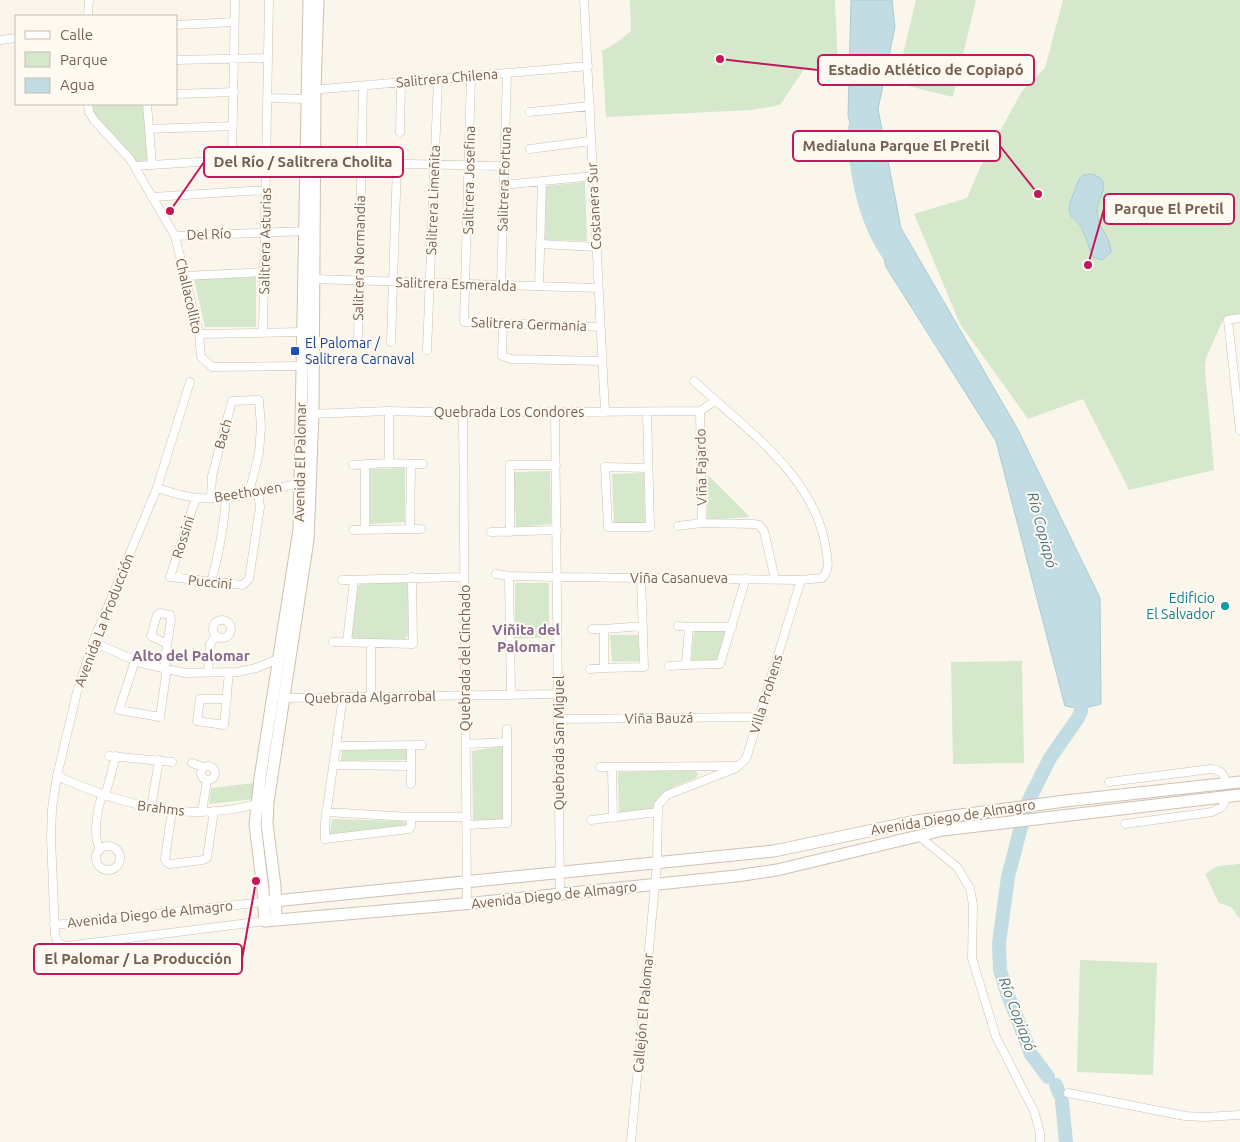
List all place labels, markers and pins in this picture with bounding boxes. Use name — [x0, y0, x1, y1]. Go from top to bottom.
callout: Estadio Atlético de Copiapó — [818, 55, 1034, 85]
callout: Medialuna Parque El Pretil — [793, 131, 1000, 161]
callout: Del Río / Salitrera Cholita — [204, 147, 403, 177]
callout: Parque El Pretil — [1104, 194, 1234, 224]
place label: El Palomar / Salitrera Carnaval — [305, 335, 415, 367]
marker: El Palomar / Salitrera Carnaval — [289, 345, 301, 357]
place label: Edificio El Salvador — [1146, 590, 1216, 622]
marker: Edificio El Salvador — [1219, 600, 1231, 612]
callout: El Palomar / La Producción — [34, 944, 242, 974]

